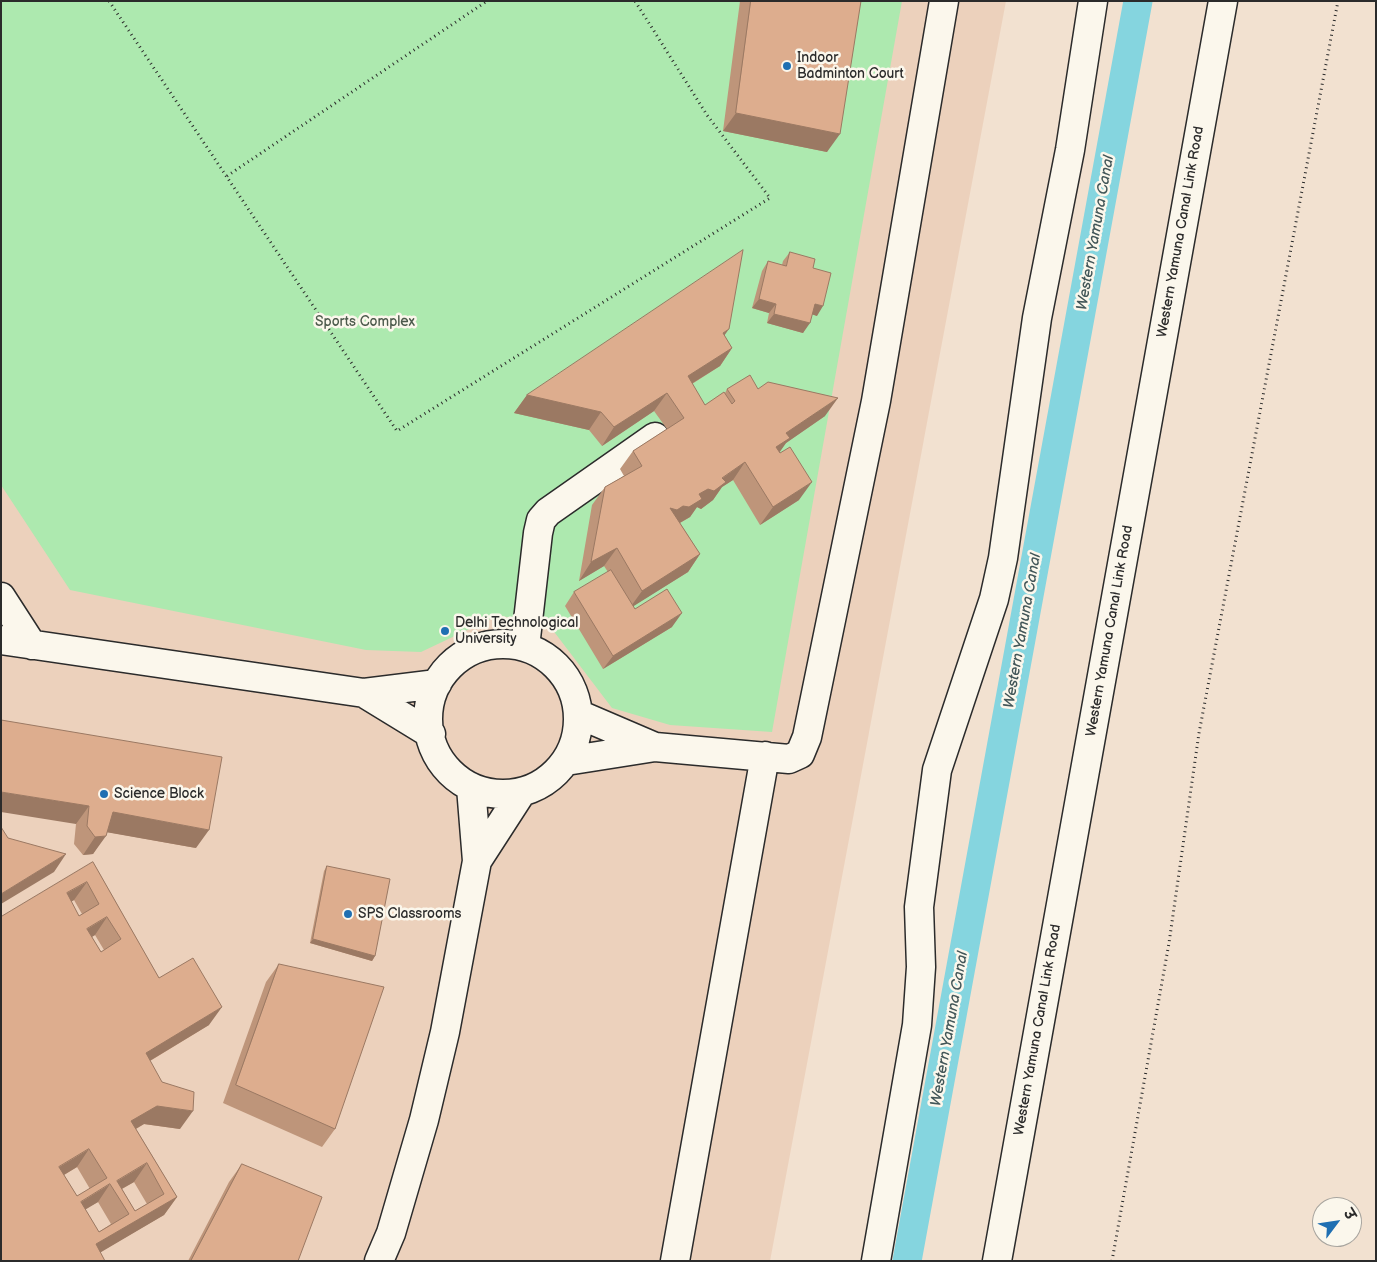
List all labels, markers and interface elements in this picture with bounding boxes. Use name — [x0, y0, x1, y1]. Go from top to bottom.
place label: Indoor Badminton Court — [797, 50, 904, 82]
marker: Indoor Badminton Court — [781, 60, 793, 72]
street label: Western Yamuna Canal Link Road — [1154, 125, 1208, 339]
water label: Western Yamuna Canal — [1073, 154, 1119, 312]
park label: Sports Complex — [315, 314, 415, 330]
street label: Western Yamuna Canal Link Road — [1083, 524, 1137, 738]
water label: Western Yamuna Canal — [1000, 552, 1046, 710]
place label: Delhi Technological University — [455, 615, 578, 648]
marker: Delhi Technological University — [439, 625, 451, 637]
place label: Science Block — [114, 786, 204, 802]
marker: Science Block — [98, 788, 110, 800]
place label: SPS Classrooms — [358, 906, 461, 922]
marker: SPS Classrooms — [342, 908, 354, 920]
street label: Western Yamuna Canal Link Road — [1011, 923, 1065, 1137]
water label: Western Yamuna Canal — [927, 950, 973, 1108]
north arrow — [1312, 1197, 1362, 1247]
text: उ — [1340, 1206, 1359, 1223]

